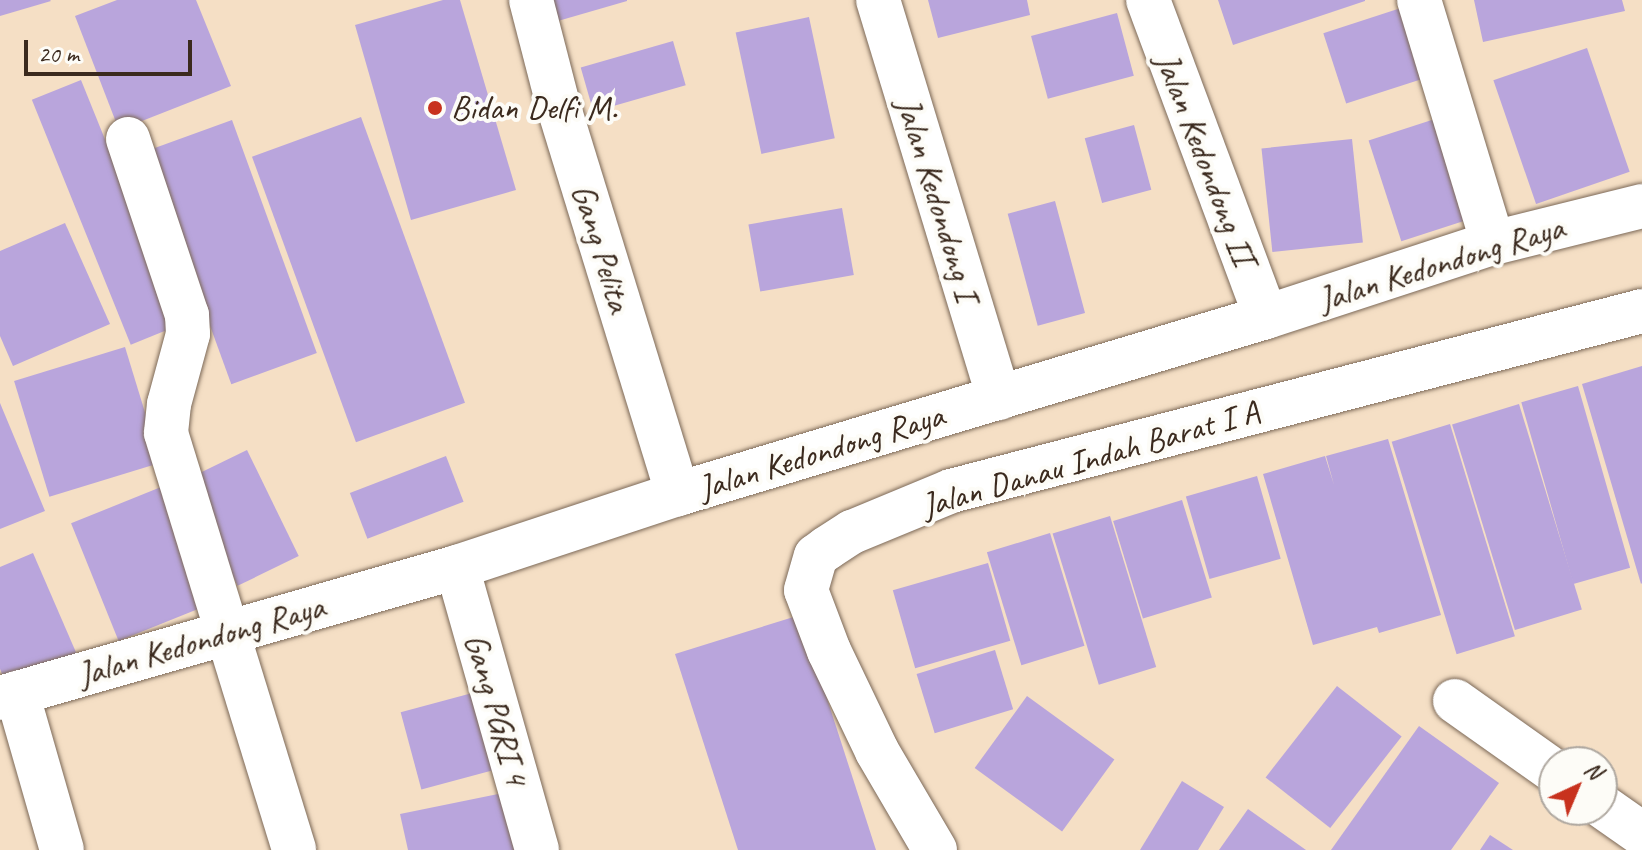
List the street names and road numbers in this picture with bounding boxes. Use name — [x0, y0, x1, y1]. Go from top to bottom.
street label: Jalan Kedondong II — [1147, 47, 1265, 271]
street label: Jalan Kedondong I — [888, 93, 988, 305]
street label: Gang Pelita — [563, 179, 641, 317]
street label: Jalan Kedondong Raya — [1314, 206, 1568, 320]
street label: Jalan Danau Indah Barat I A — [916, 390, 1264, 526]
street label: Jalan Kedondong Raya — [694, 394, 948, 508]
street label: Jalan Kedondong Raya — [74, 585, 328, 695]
street label: Gang PGRI 4 — [456, 630, 538, 788]

